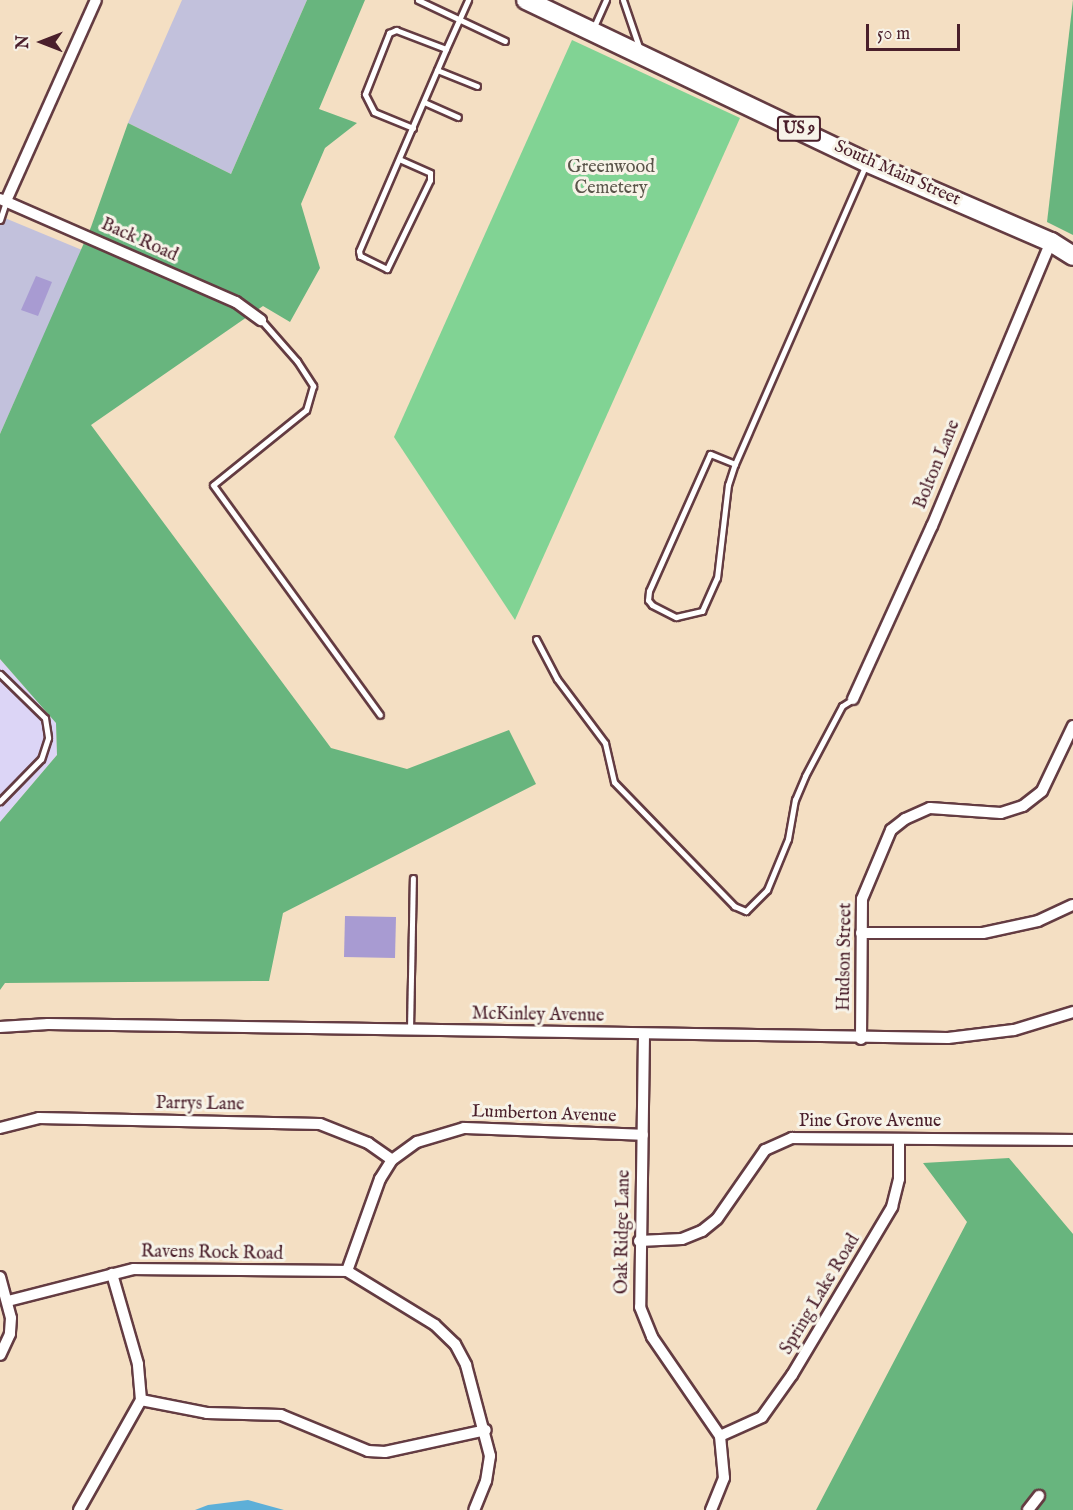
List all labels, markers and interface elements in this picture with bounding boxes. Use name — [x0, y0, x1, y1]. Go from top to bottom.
north arrow — [12, 12, 72, 72]
scale bar — [869, 12, 964, 50]
text: 50 m — [877, 23, 910, 46]
text: N — [14, 35, 34, 49]
road number: US 9 — [776, 116, 822, 142]
street label: South Main Street — [831, 137, 963, 211]
park label: Greenwood Cemetery — [567, 158, 655, 201]
street label: Back Road — [97, 215, 181, 267]
street label: Bolton Lane — [910, 417, 966, 513]
street label: Hudson Street — [834, 903, 858, 1011]
street label: McKinley Avenue — [472, 1004, 604, 1028]
street label: Parrys Lane — [155, 1093, 245, 1117]
street label: Lumberton Avenue — [471, 1102, 617, 1128]
street label: Pine Grove Avenue — [799, 1111, 941, 1133]
street label: Oak Ridge Lane — [612, 1170, 636, 1294]
street label: Spring Lake Road — [777, 1231, 865, 1359]
street label: Ravens Rock Road — [141, 1242, 283, 1266]

